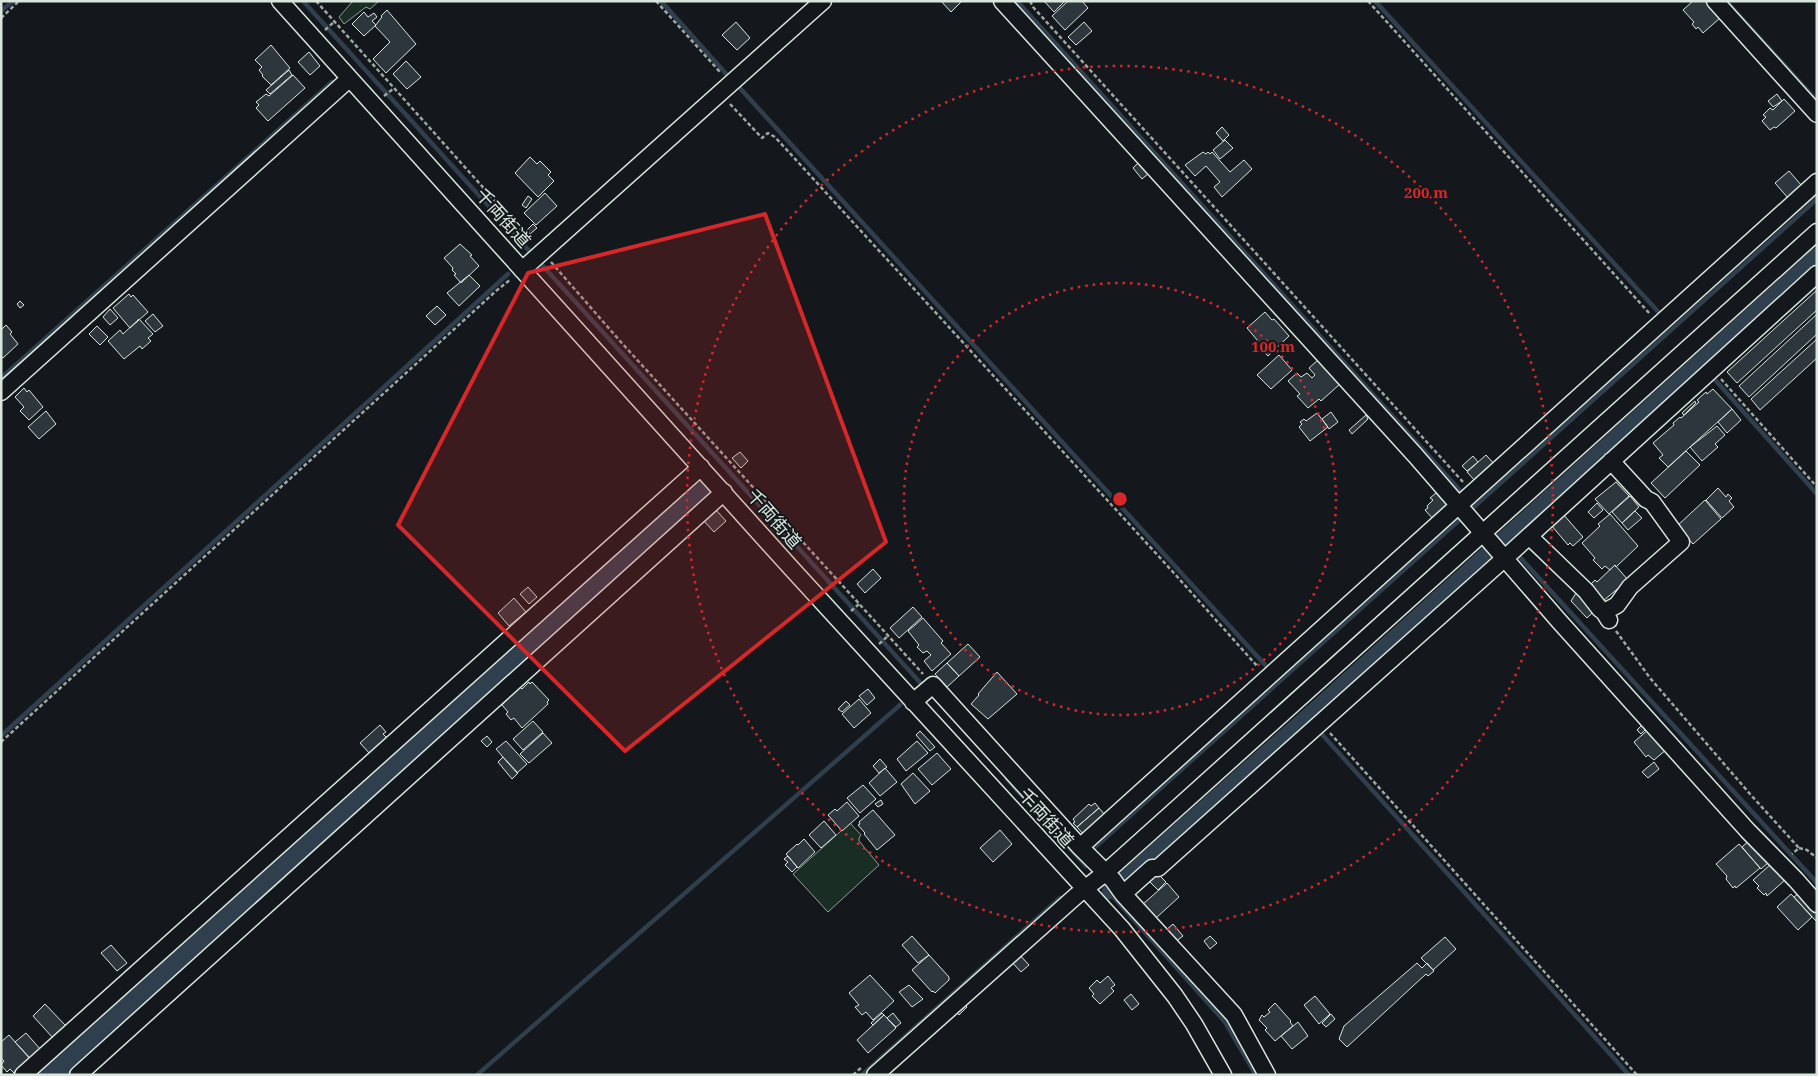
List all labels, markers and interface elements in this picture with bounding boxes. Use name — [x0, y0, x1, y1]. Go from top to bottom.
text: 200 m — [1404, 182, 1448, 202]
street label: 千両街道 — [471, 183, 537, 252]
text: 100 m — [1251, 336, 1295, 356]
street label: 千両街道 — [742, 483, 807, 553]
centre of rings — [1111, 490, 1129, 508]
street label: 千両街道 — [1014, 783, 1080, 852]

